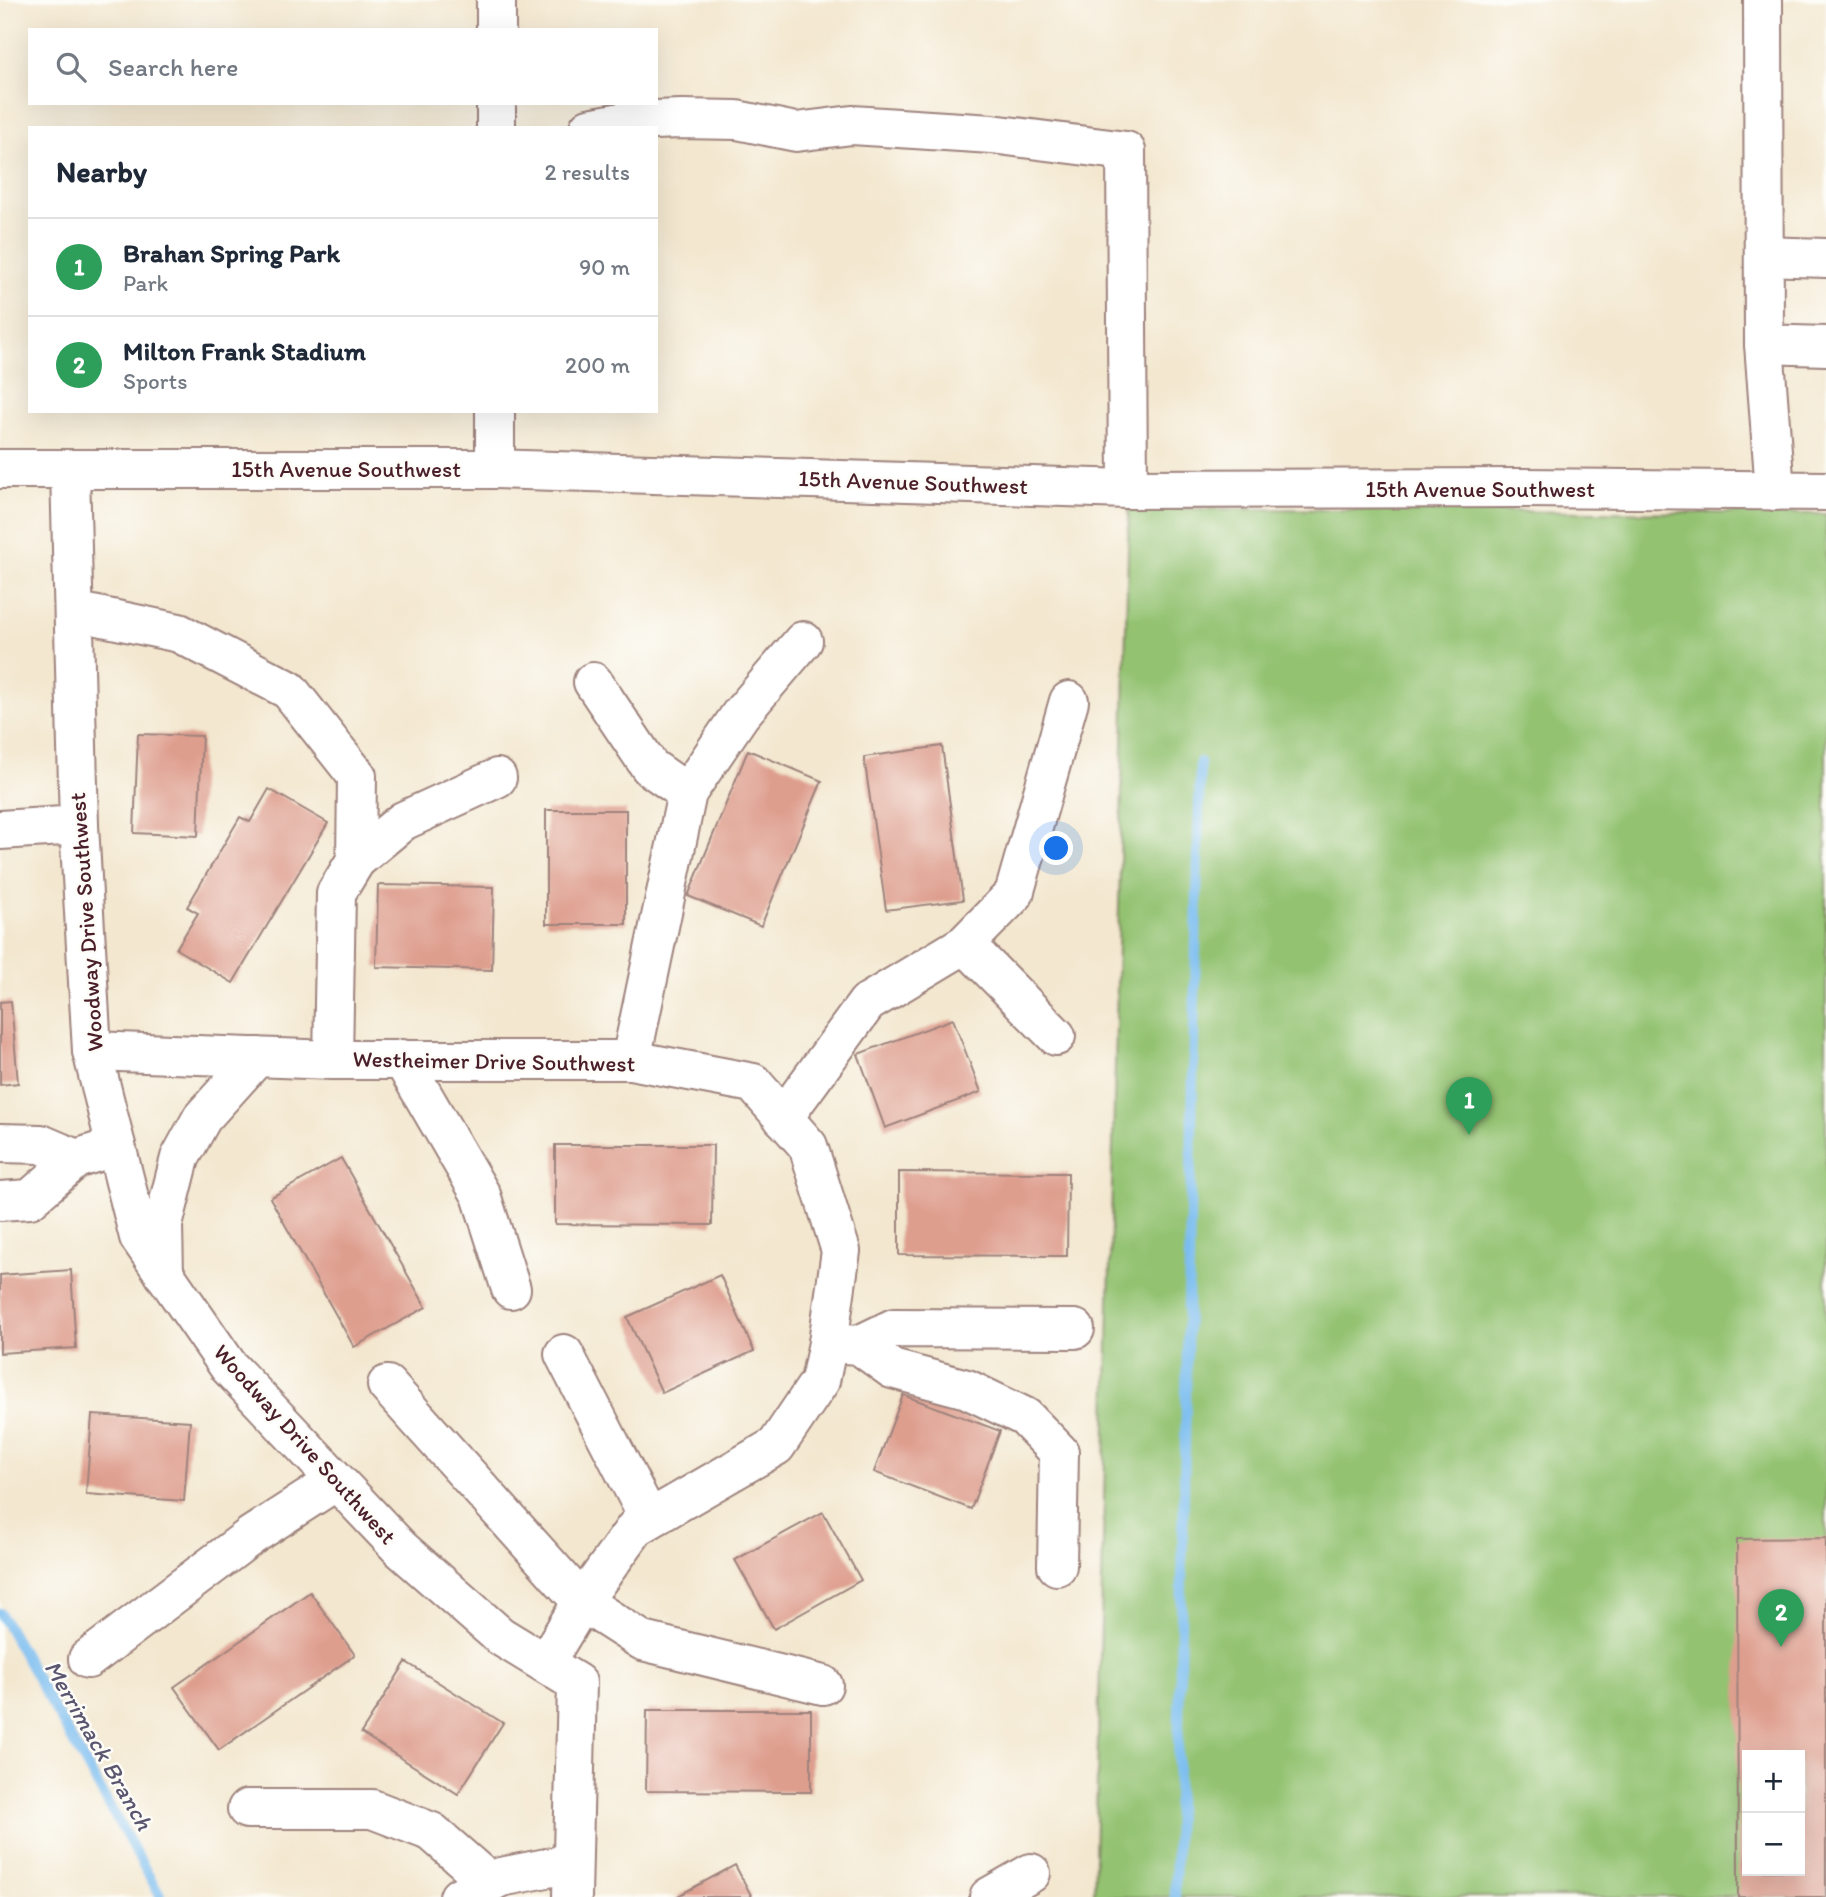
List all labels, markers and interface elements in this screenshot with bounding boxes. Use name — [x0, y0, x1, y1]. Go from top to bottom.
search box — [28, 28, 658, 105]
icon: search — [52, 48, 90, 86]
text: Search here — [108, 51, 238, 83]
text: Nearby — [56, 153, 147, 190]
text: 2 results — [544, 158, 630, 186]
text: Brahan Spring Park — [123, 237, 340, 269]
text: 1 — [74, 253, 84, 281]
text: 90 m — [579, 253, 630, 281]
text: Park — [123, 269, 168, 297]
text: Milton Frank Stadium — [123, 335, 366, 367]
text: 2 — [73, 351, 85, 379]
text: 200 m — [565, 351, 630, 379]
text: Sports — [123, 367, 187, 395]
street label: 15th Avenue Southwest — [231, 455, 461, 483]
street label: 15th Avenue Southwest — [798, 464, 1029, 500]
street label: 15th Avenue Southwest — [1365, 475, 1595, 503]
street label: Woodway Drive Southwest — [63, 792, 109, 1052]
your location — [1039, 831, 1073, 865]
street label: Westheimer Drive Southwest — [352, 1045, 636, 1077]
pin: 1 — [1446, 1077, 1492, 1135]
street label: Woodway Drive Southwest — [208, 1338, 402, 1550]
pin: 2 — [1758, 1589, 1804, 1647]
water label: Merrimack Branch — [39, 1655, 160, 1835]
map controls — [1742, 1750, 1805, 1876]
button: + — [1742, 1750, 1805, 1813]
button: − — [1742, 1813, 1805, 1876]

